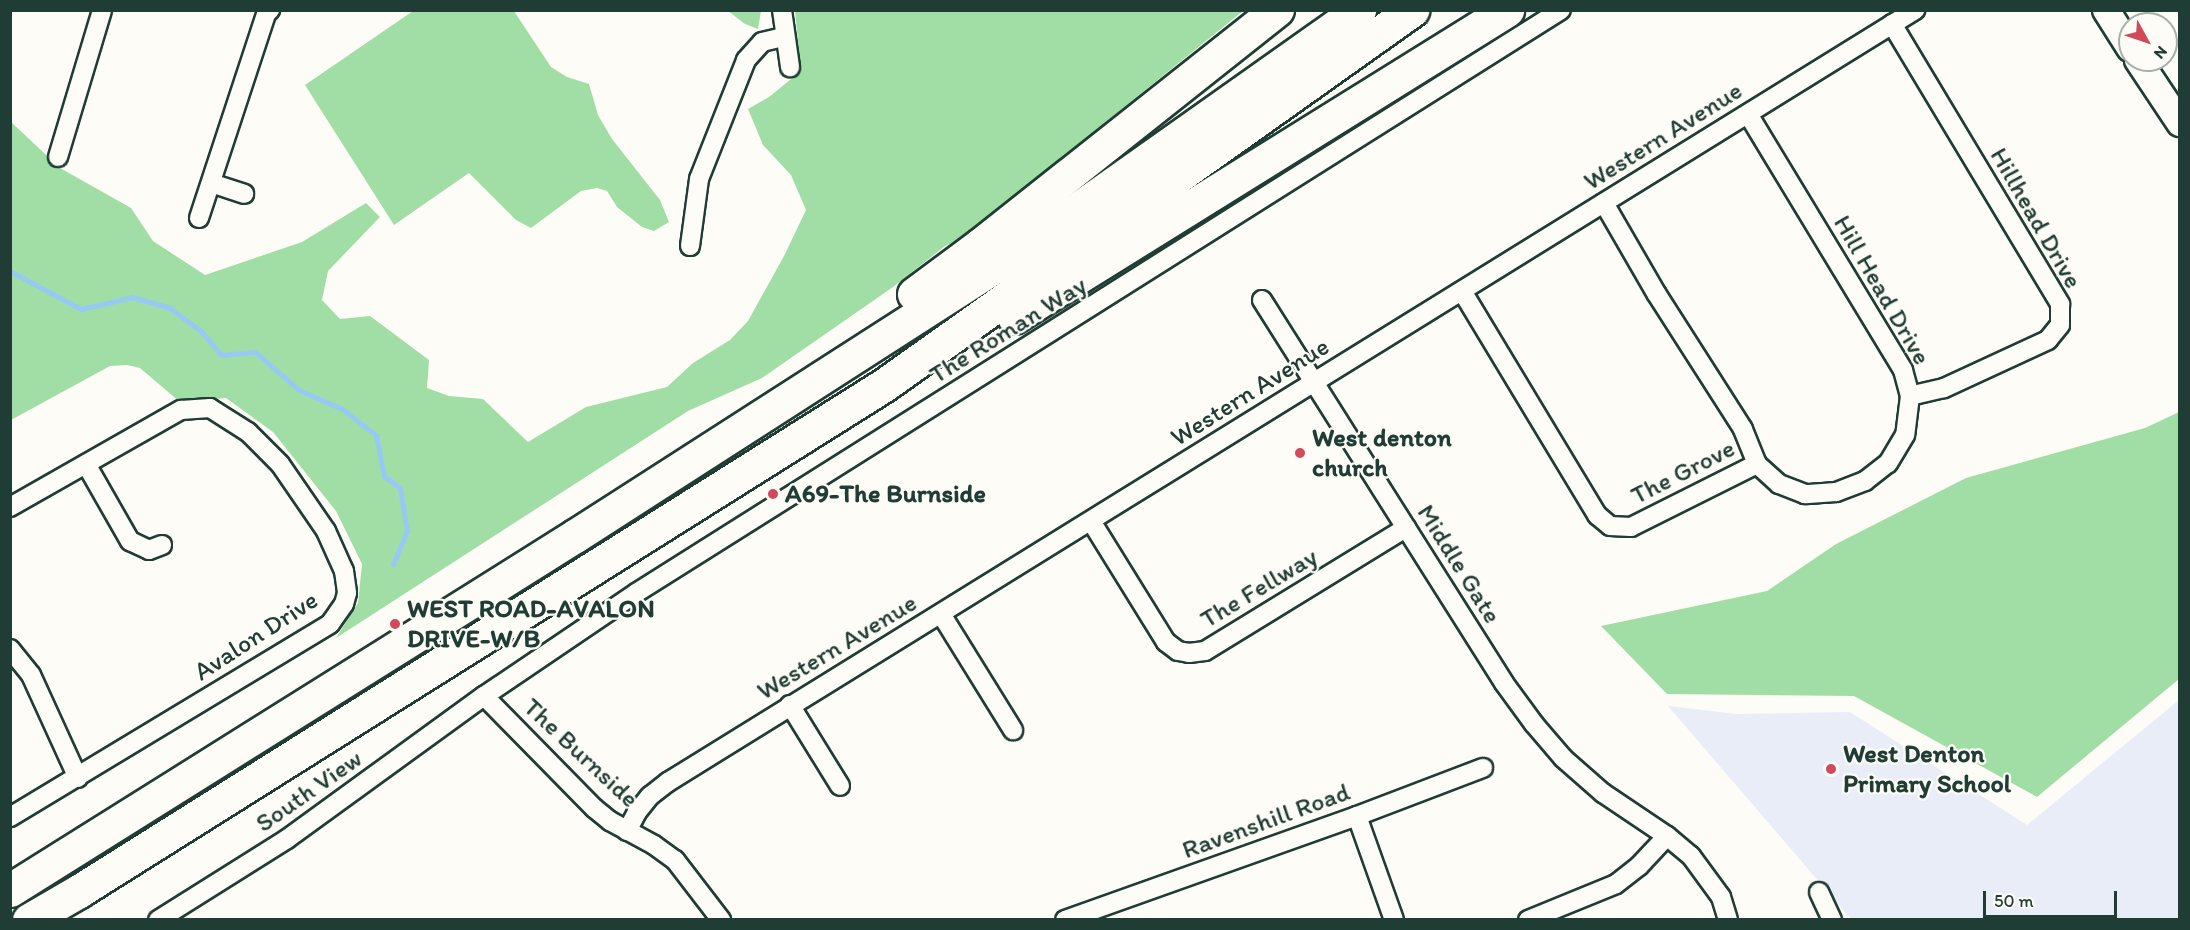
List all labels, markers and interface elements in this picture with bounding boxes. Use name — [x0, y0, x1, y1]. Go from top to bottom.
north arrow — [2118, 12, 2178, 72]
text: N — [2150, 42, 2171, 63]
street label: Western Avenue — [1579, 75, 1747, 197]
street label: Hillhead Drive — [1983, 142, 2089, 294]
street label: Hill Head Drive — [1827, 210, 1937, 370]
street label: The Roman Way — [925, 270, 1091, 390]
street label: Western Avenue — [1166, 331, 1334, 453]
place label: West denton church — [1312, 422, 1451, 484]
street label: The Grove — [1626, 432, 1740, 512]
marker: West denton church — [1293, 446, 1307, 460]
place label: A69-The Burnside — [785, 478, 987, 510]
marker: A69-The Burnside — [766, 487, 780, 501]
street label: Middle Gate — [1410, 499, 1508, 629]
street label: The Fellway — [1196, 541, 1322, 635]
street label: Avalon Drive — [188, 584, 324, 688]
street label: Western Avenue — [752, 587, 922, 707]
place label: WEST ROAD-AVALON DRIVE-W/B — [407, 593, 655, 654]
marker: WEST ROAD-AVALON DRIVE-W/B — [388, 617, 402, 631]
street label: The Burnside — [516, 691, 646, 815]
place label: West Denton Primary School — [1843, 738, 2011, 800]
street label: South View — [250, 743, 368, 839]
marker: West Denton Primary School — [1824, 762, 1838, 776]
street label: Ravenshill Road — [1178, 776, 1354, 866]
scale bar — [1986, 879, 2120, 917]
text: 50 m — [1994, 890, 2034, 912]

